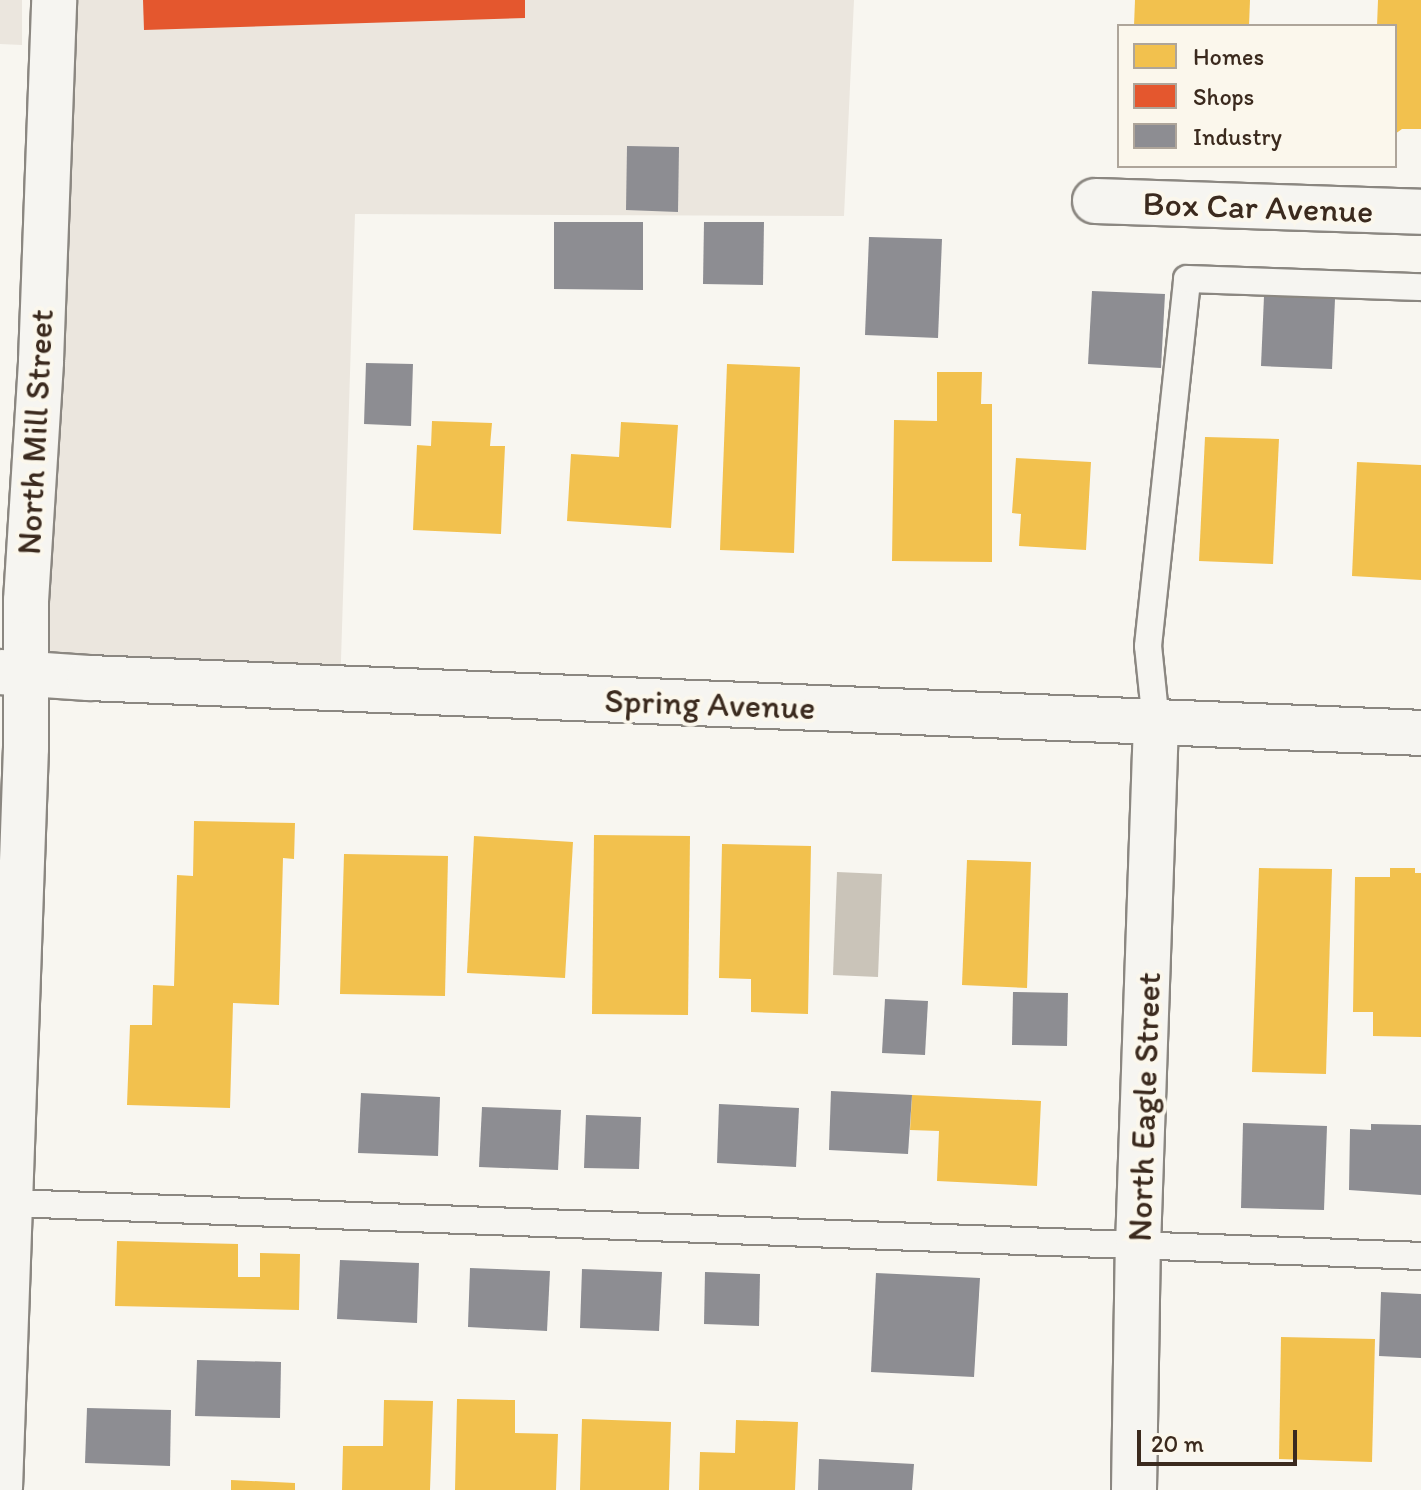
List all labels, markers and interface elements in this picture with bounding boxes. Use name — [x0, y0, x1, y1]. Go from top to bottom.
legend — [1117, 24, 1397, 168]
text: Homes — [1193, 42, 1264, 71]
text: Shops — [1193, 82, 1254, 111]
text: Industry — [1193, 122, 1282, 151]
street label: Box Car Avenue — [1142, 183, 1374, 231]
street label: North Mill Street — [8, 309, 62, 555]
street label: Spring Avenue — [605, 680, 815, 728]
street label: North Eagle Street — [1119, 972, 1169, 1242]
scale bar — [1141, 1414, 1301, 1464]
text: 20 m — [1151, 1429, 1204, 1458]

